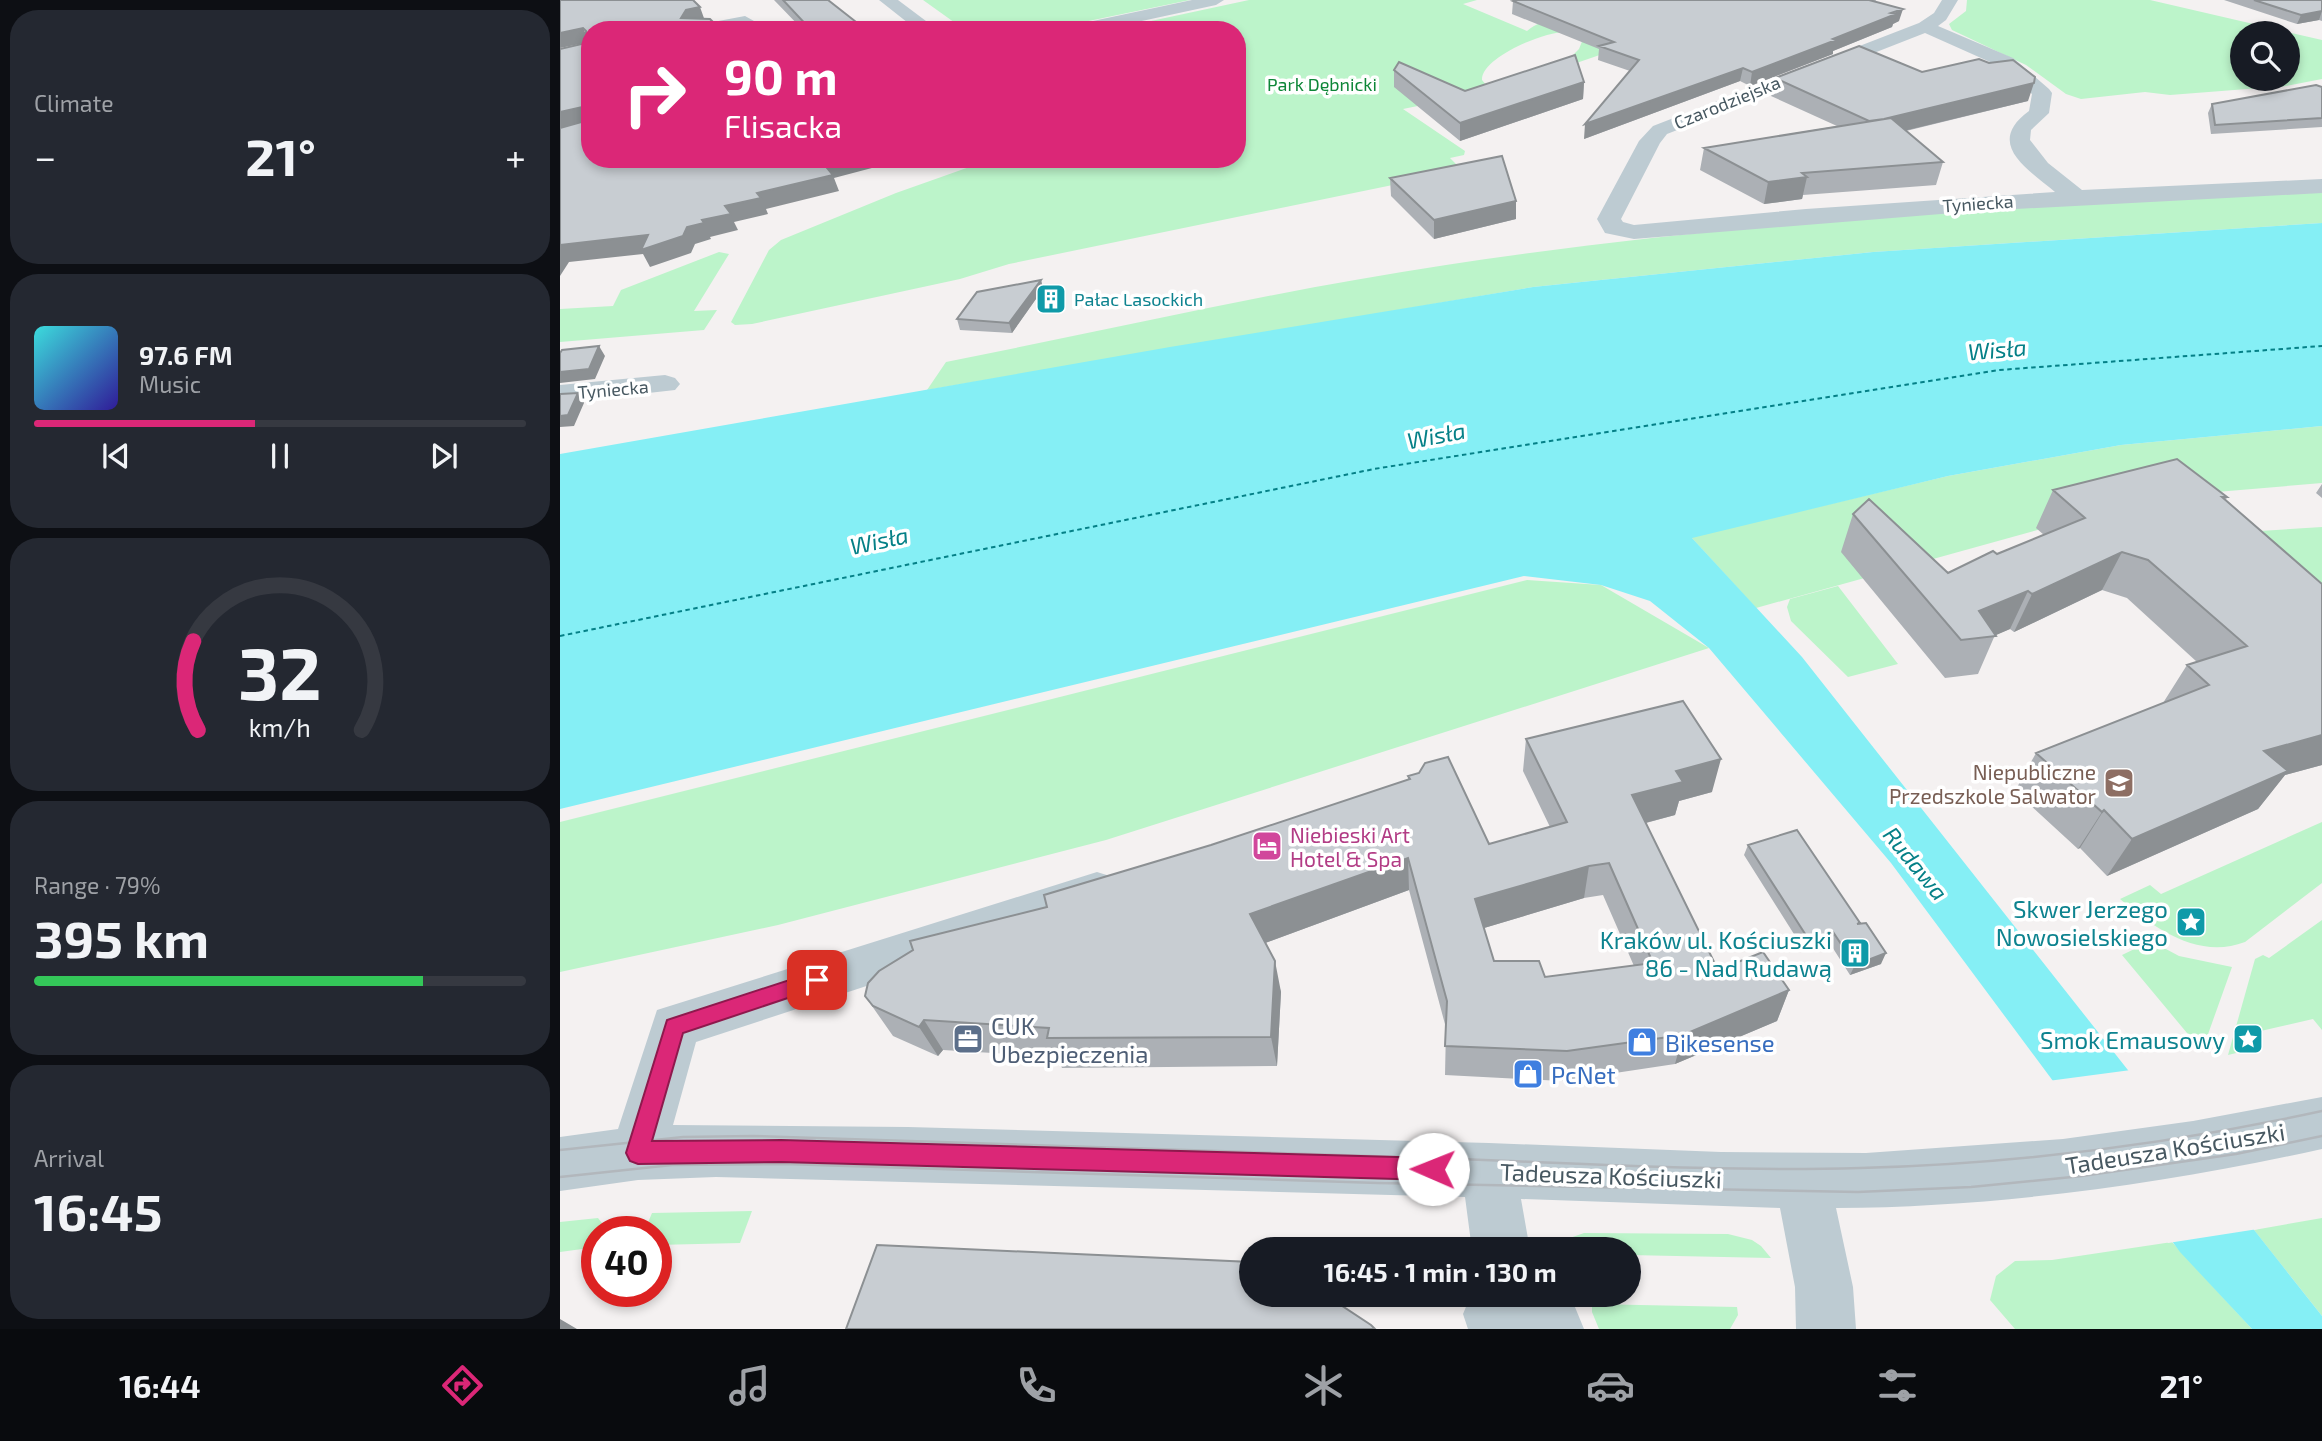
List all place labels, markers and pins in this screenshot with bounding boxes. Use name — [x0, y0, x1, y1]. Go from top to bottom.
building icon: Pałac Lasockich — [1034, 282, 1068, 316]
place label: Pałac Lasockich — [1074, 288, 1203, 310]
place label: Niepubliczne Przedszkole Salwator — [1889, 759, 2097, 808]
school or university icon: Niepubliczne Przedszkole Salwator — [2102, 766, 2136, 800]
place label: Niebieski Art Hotel & Spa — [1290, 822, 1410, 871]
hotel icon: Niebieski Art Hotel & Spa — [1250, 829, 1284, 863]
place label: Skwer Jerzego Nowosielskiego — [1996, 894, 2168, 951]
place icon: Skwer Jerzego Nowosielskiego — [2174, 905, 2208, 939]
place label: Kraków ul. Kościuszki 86 - Nad Rudawą — [1600, 925, 1832, 982]
building icon: Kraków ul. Kościuszki 86 - Nad Rudawą — [1838, 936, 1872, 970]
pin — [787, 950, 847, 1010]
place label: CUK Ubezpieczenia — [991, 1011, 1148, 1068]
office icon: CUK Ubezpieczenia — [951, 1022, 985, 1056]
place icon: Smok Emausowy — [2231, 1022, 2265, 1056]
shop icon: Bikesense — [1625, 1025, 1659, 1059]
place label: Smok Emausowy — [2040, 1025, 2225, 1054]
place label: Bikesense — [1665, 1028, 1775, 1057]
shop icon: PcNet — [1511, 1057, 1545, 1091]
place label: PcNet — [1551, 1060, 1616, 1089]

